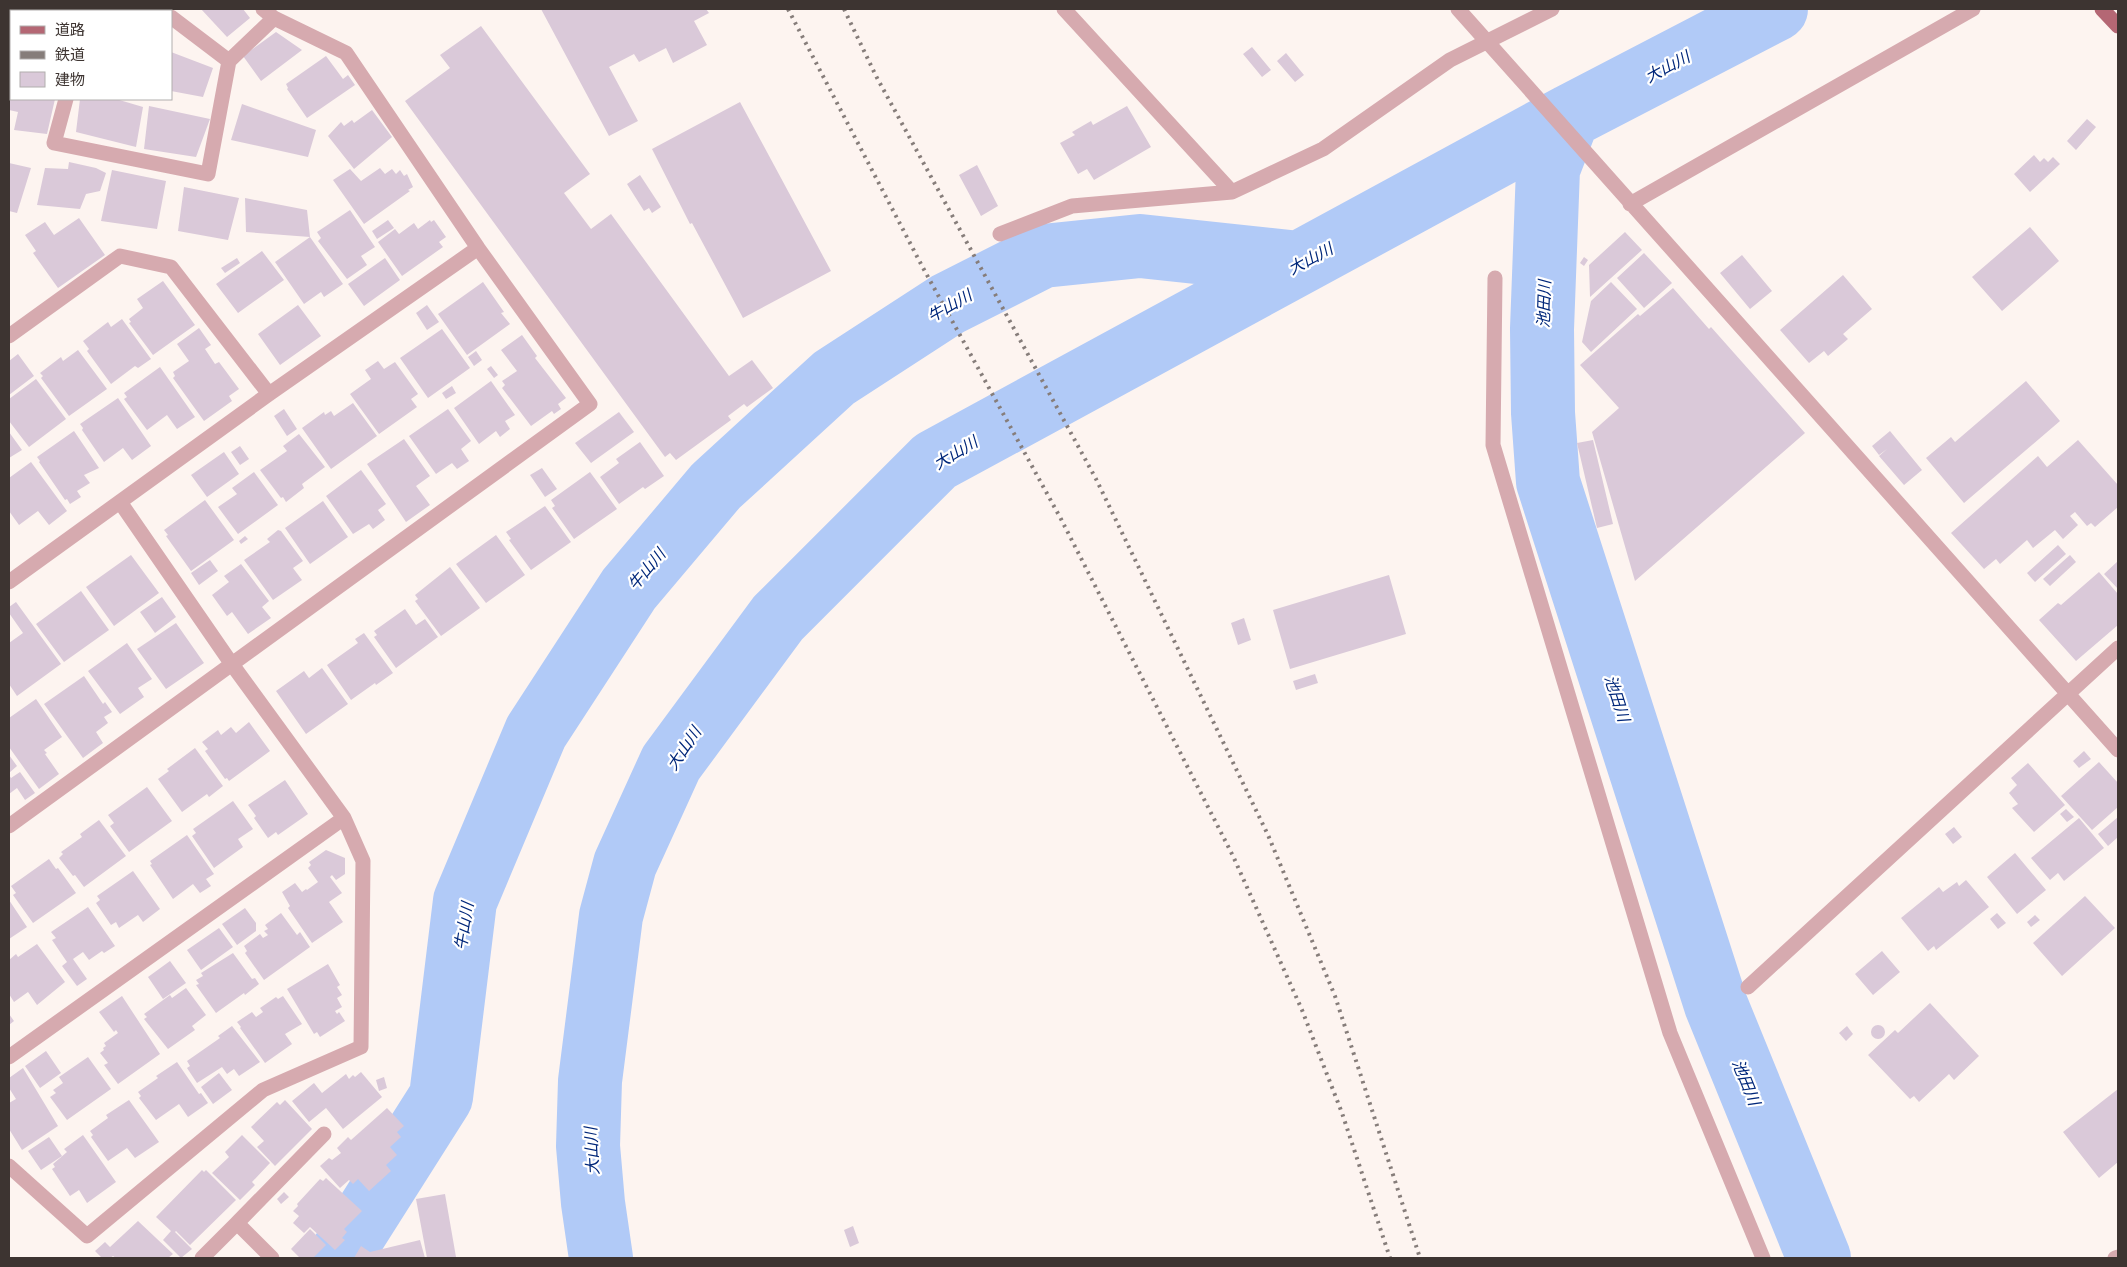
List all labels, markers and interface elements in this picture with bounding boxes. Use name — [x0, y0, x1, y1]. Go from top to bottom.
legend — [10, 10, 172, 100]
text: 道路 — [55, 20, 85, 38]
text: 鉄道 — [55, 45, 85, 63]
water label: 大山川 — [1641, 45, 1694, 86]
text: 建物 — [55, 70, 85, 88]
water label: 大山川 — [1284, 237, 1337, 278]
water label: 池田川 — [1533, 278, 1553, 328]
water label: 牛山川 — [923, 284, 976, 325]
water label: 大山川 — [930, 430, 982, 473]
water label: 牛山川 — [623, 543, 670, 593]
water label: 池田川 — [1602, 672, 1635, 726]
water label: 大山川 — [662, 721, 705, 773]
water label: 牛山川 — [450, 899, 476, 951]
water label: 池田川 — [1729, 1056, 1766, 1110]
water label: 大山川 — [580, 1125, 602, 1175]

